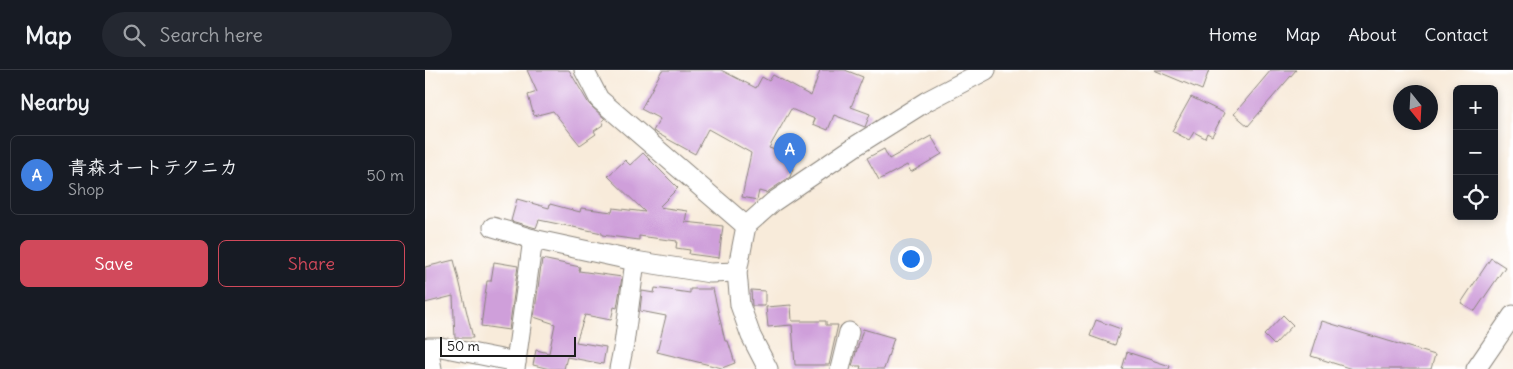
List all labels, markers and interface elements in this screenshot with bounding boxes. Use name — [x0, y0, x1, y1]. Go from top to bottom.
search box — [102, 12, 452, 57]
text: Map — [25, 20, 72, 50]
icon: search — [120, 21, 148, 49]
text: Search here — [160, 23, 263, 47]
text: Home — [1209, 23, 1257, 46]
text: Map — [1285, 23, 1320, 46]
text: About — [1348, 23, 1396, 46]
text: Contact — [1424, 23, 1488, 46]
north arrow — [1393, 85, 1438, 130]
map controls — [1453, 85, 1498, 220]
button: + — [1453, 85, 1498, 130]
text: Nearby — [20, 89, 90, 116]
button: − — [1453, 130, 1498, 175]
pin: A — [774, 133, 806, 174]
text: 青森オートテクニカ — [68, 155, 238, 179]
text: A — [32, 165, 42, 185]
text: 50 m — [366, 165, 404, 185]
button: locate — [1453, 175, 1498, 220]
text: Shop — [68, 179, 104, 199]
button: Save — [20, 240, 208, 287]
button: Share — [218, 240, 405, 287]
your location — [898, 246, 924, 272]
scale bar — [440, 334, 576, 357]
text: 50 m — [447, 337, 480, 355]

